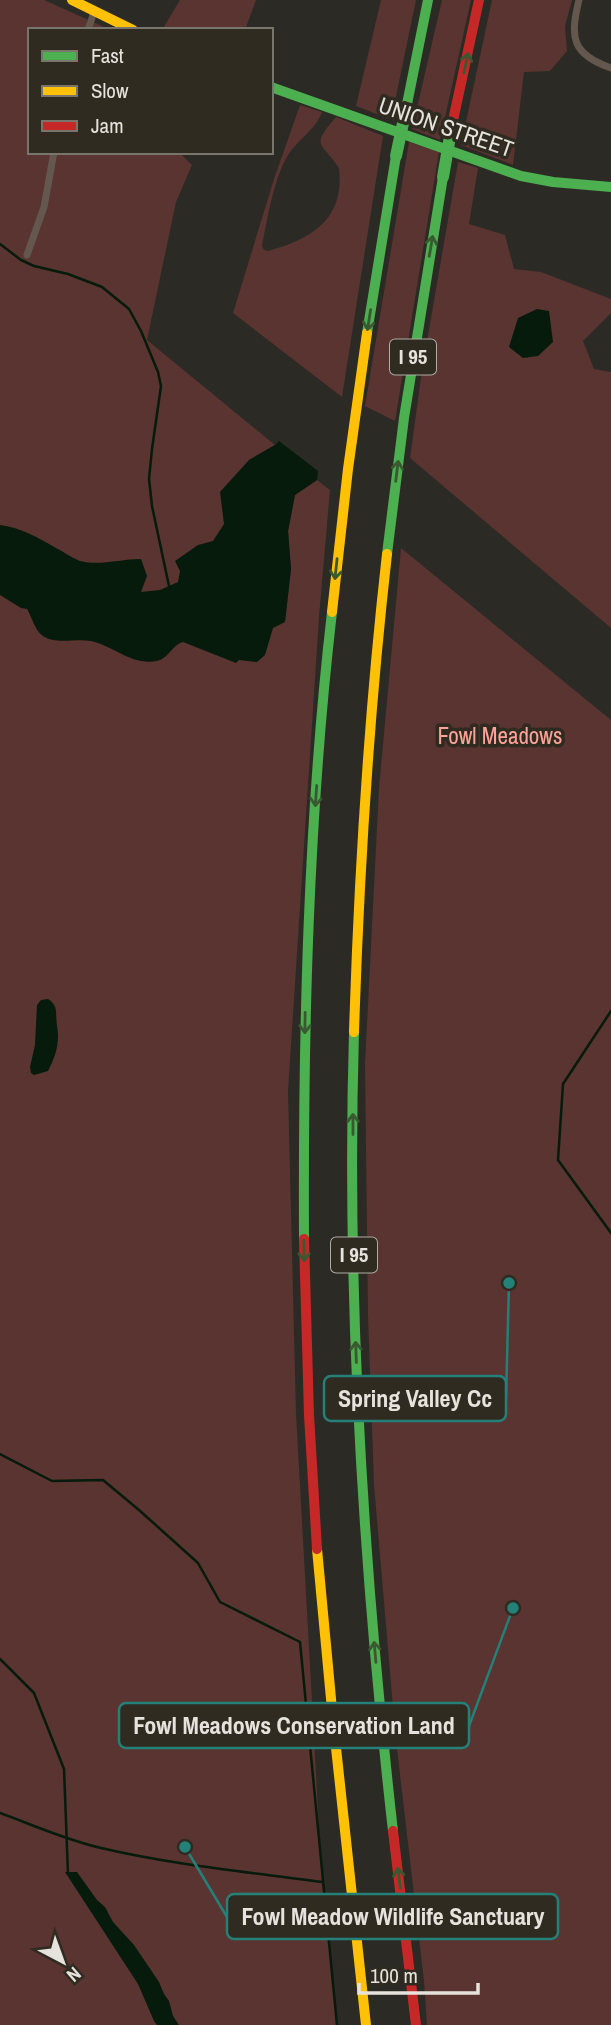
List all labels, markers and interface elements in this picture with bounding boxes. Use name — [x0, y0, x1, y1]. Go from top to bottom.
legend — [28, 28, 273, 154]
text: Fast — [91, 41, 124, 70]
one-way arrow — [459, 52, 473, 75]
text: Slow — [91, 76, 129, 105]
street label: UNION STREET — [375, 89, 518, 164]
text: Jam — [91, 111, 124, 140]
one-way arrow — [425, 235, 438, 258]
one-way arrow — [362, 308, 375, 331]
road number: I 95 — [390, 340, 436, 374]
one-way arrow — [391, 460, 404, 483]
one-way arrow — [329, 558, 342, 580]
park label: Fowl Meadows — [438, 720, 562, 751]
one-way arrow — [309, 784, 322, 807]
one-way arrow — [299, 1011, 312, 1034]
one-way arrow — [346, 1113, 360, 1136]
road number: I 95 — [331, 1238, 377, 1272]
one-way arrow — [297, 1239, 311, 1262]
one-way arrow — [350, 1341, 363, 1364]
callout: Spring Valley Cc — [324, 1376, 506, 1421]
text: Spring Valley Cc — [338, 1382, 492, 1414]
one-way arrow — [368, 1641, 381, 1664]
callout: Fowl Meadows Conservation Land — [119, 1703, 469, 1748]
text: Fowl Meadows Conservation Land — [133, 1709, 455, 1741]
one-way arrow — [393, 1868, 406, 1890]
callout: Fowl Meadow Wildlife Sanctuary — [227, 1894, 558, 1939]
text: Fowl Meadow Wildlife Sanctuary — [242, 1900, 545, 1932]
north arrow — [28, 1927, 98, 1997]
scale bar — [359, 1952, 478, 1996]
text: N — [61, 1961, 87, 1988]
text: 100 m — [370, 1961, 418, 1990]

